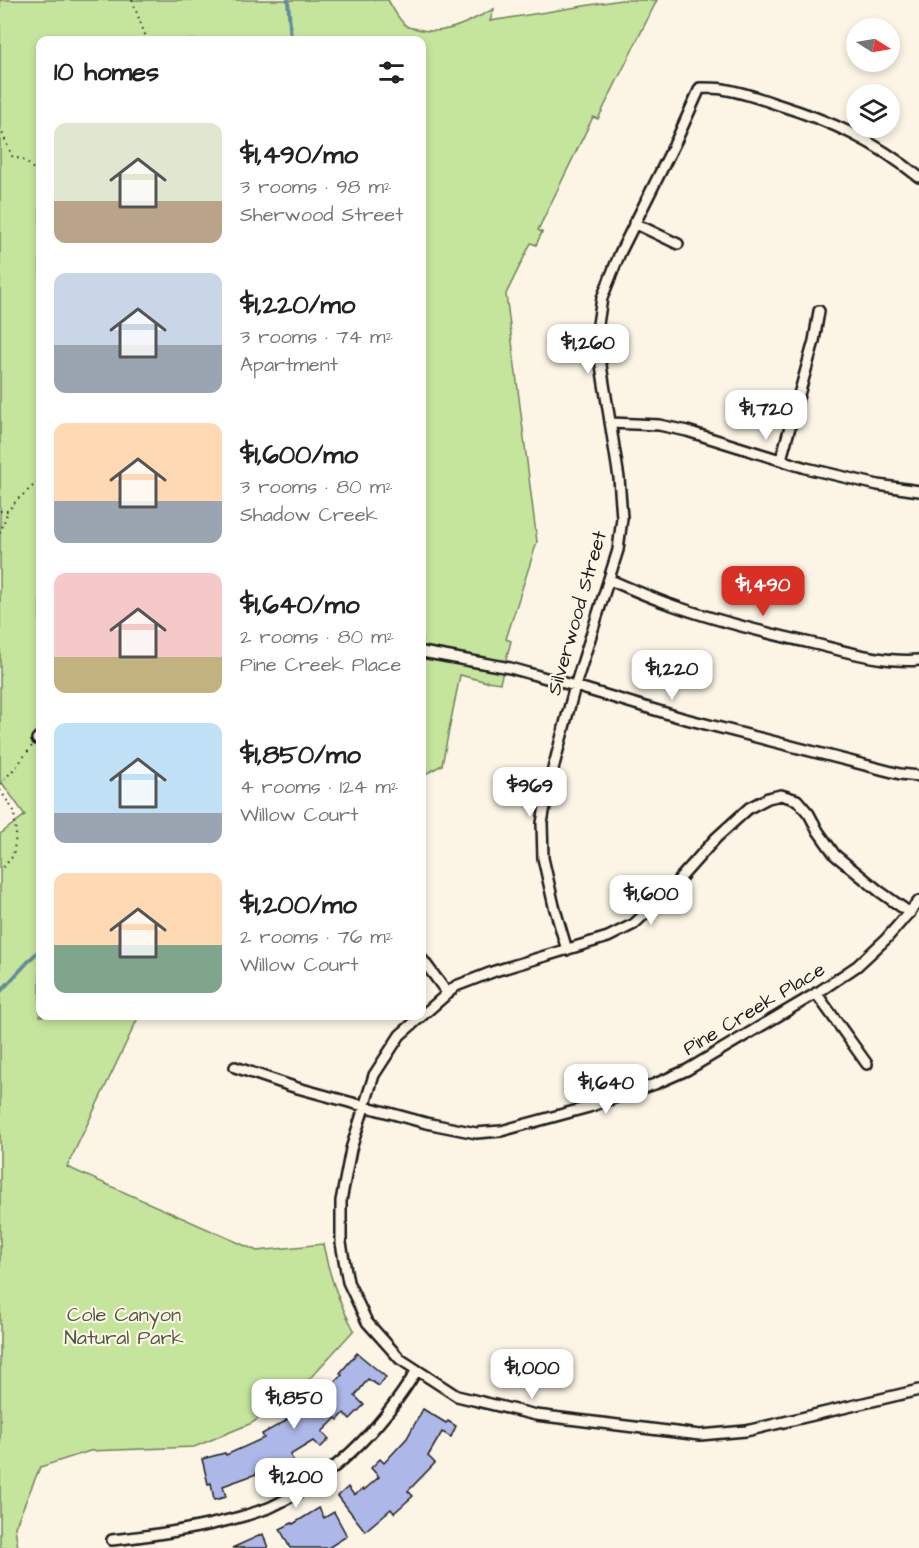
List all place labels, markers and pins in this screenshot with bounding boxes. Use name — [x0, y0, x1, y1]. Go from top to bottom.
pin: $1,260 — [539, 324, 637, 375]
pin: $1,720 — [717, 390, 815, 441]
pin: $1,490 — [714, 566, 812, 617]
pin: $1,220 — [623, 650, 721, 701]
pin: $969 — [494, 767, 566, 818]
pin: $1,600 — [602, 875, 700, 926]
pin: $1,640 — [557, 1064, 655, 1115]
pin: $1,000 — [483, 1349, 581, 1400]
pin: $1,850 — [245, 1379, 343, 1430]
pin: $1,200 — [247, 1458, 345, 1509]

